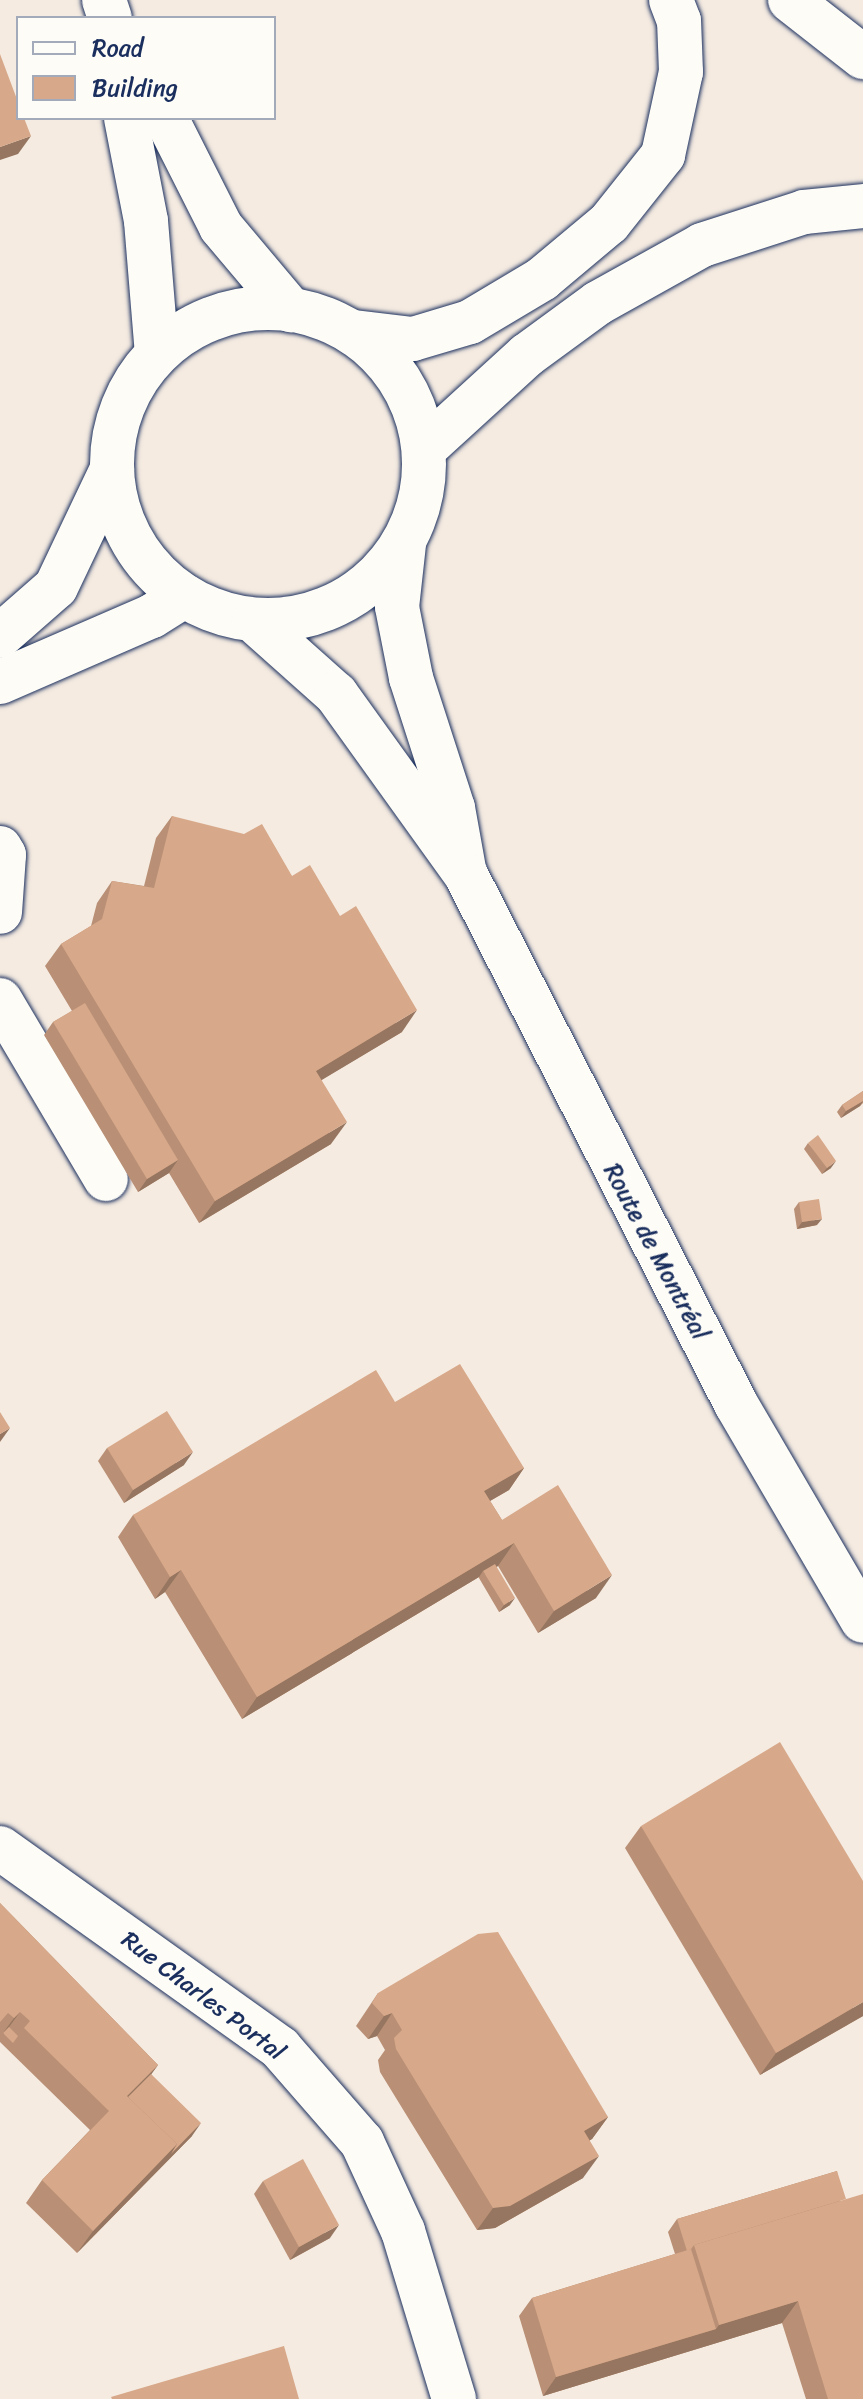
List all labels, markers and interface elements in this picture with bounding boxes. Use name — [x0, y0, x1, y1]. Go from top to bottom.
legend — [16, 16, 276, 120]
text: Road — [92, 27, 143, 69]
text: Building — [92, 67, 178, 109]
street label: Route de Montréal — [597, 1159, 715, 1345]
street label: Rue Charles Portal — [115, 1925, 291, 2067]

